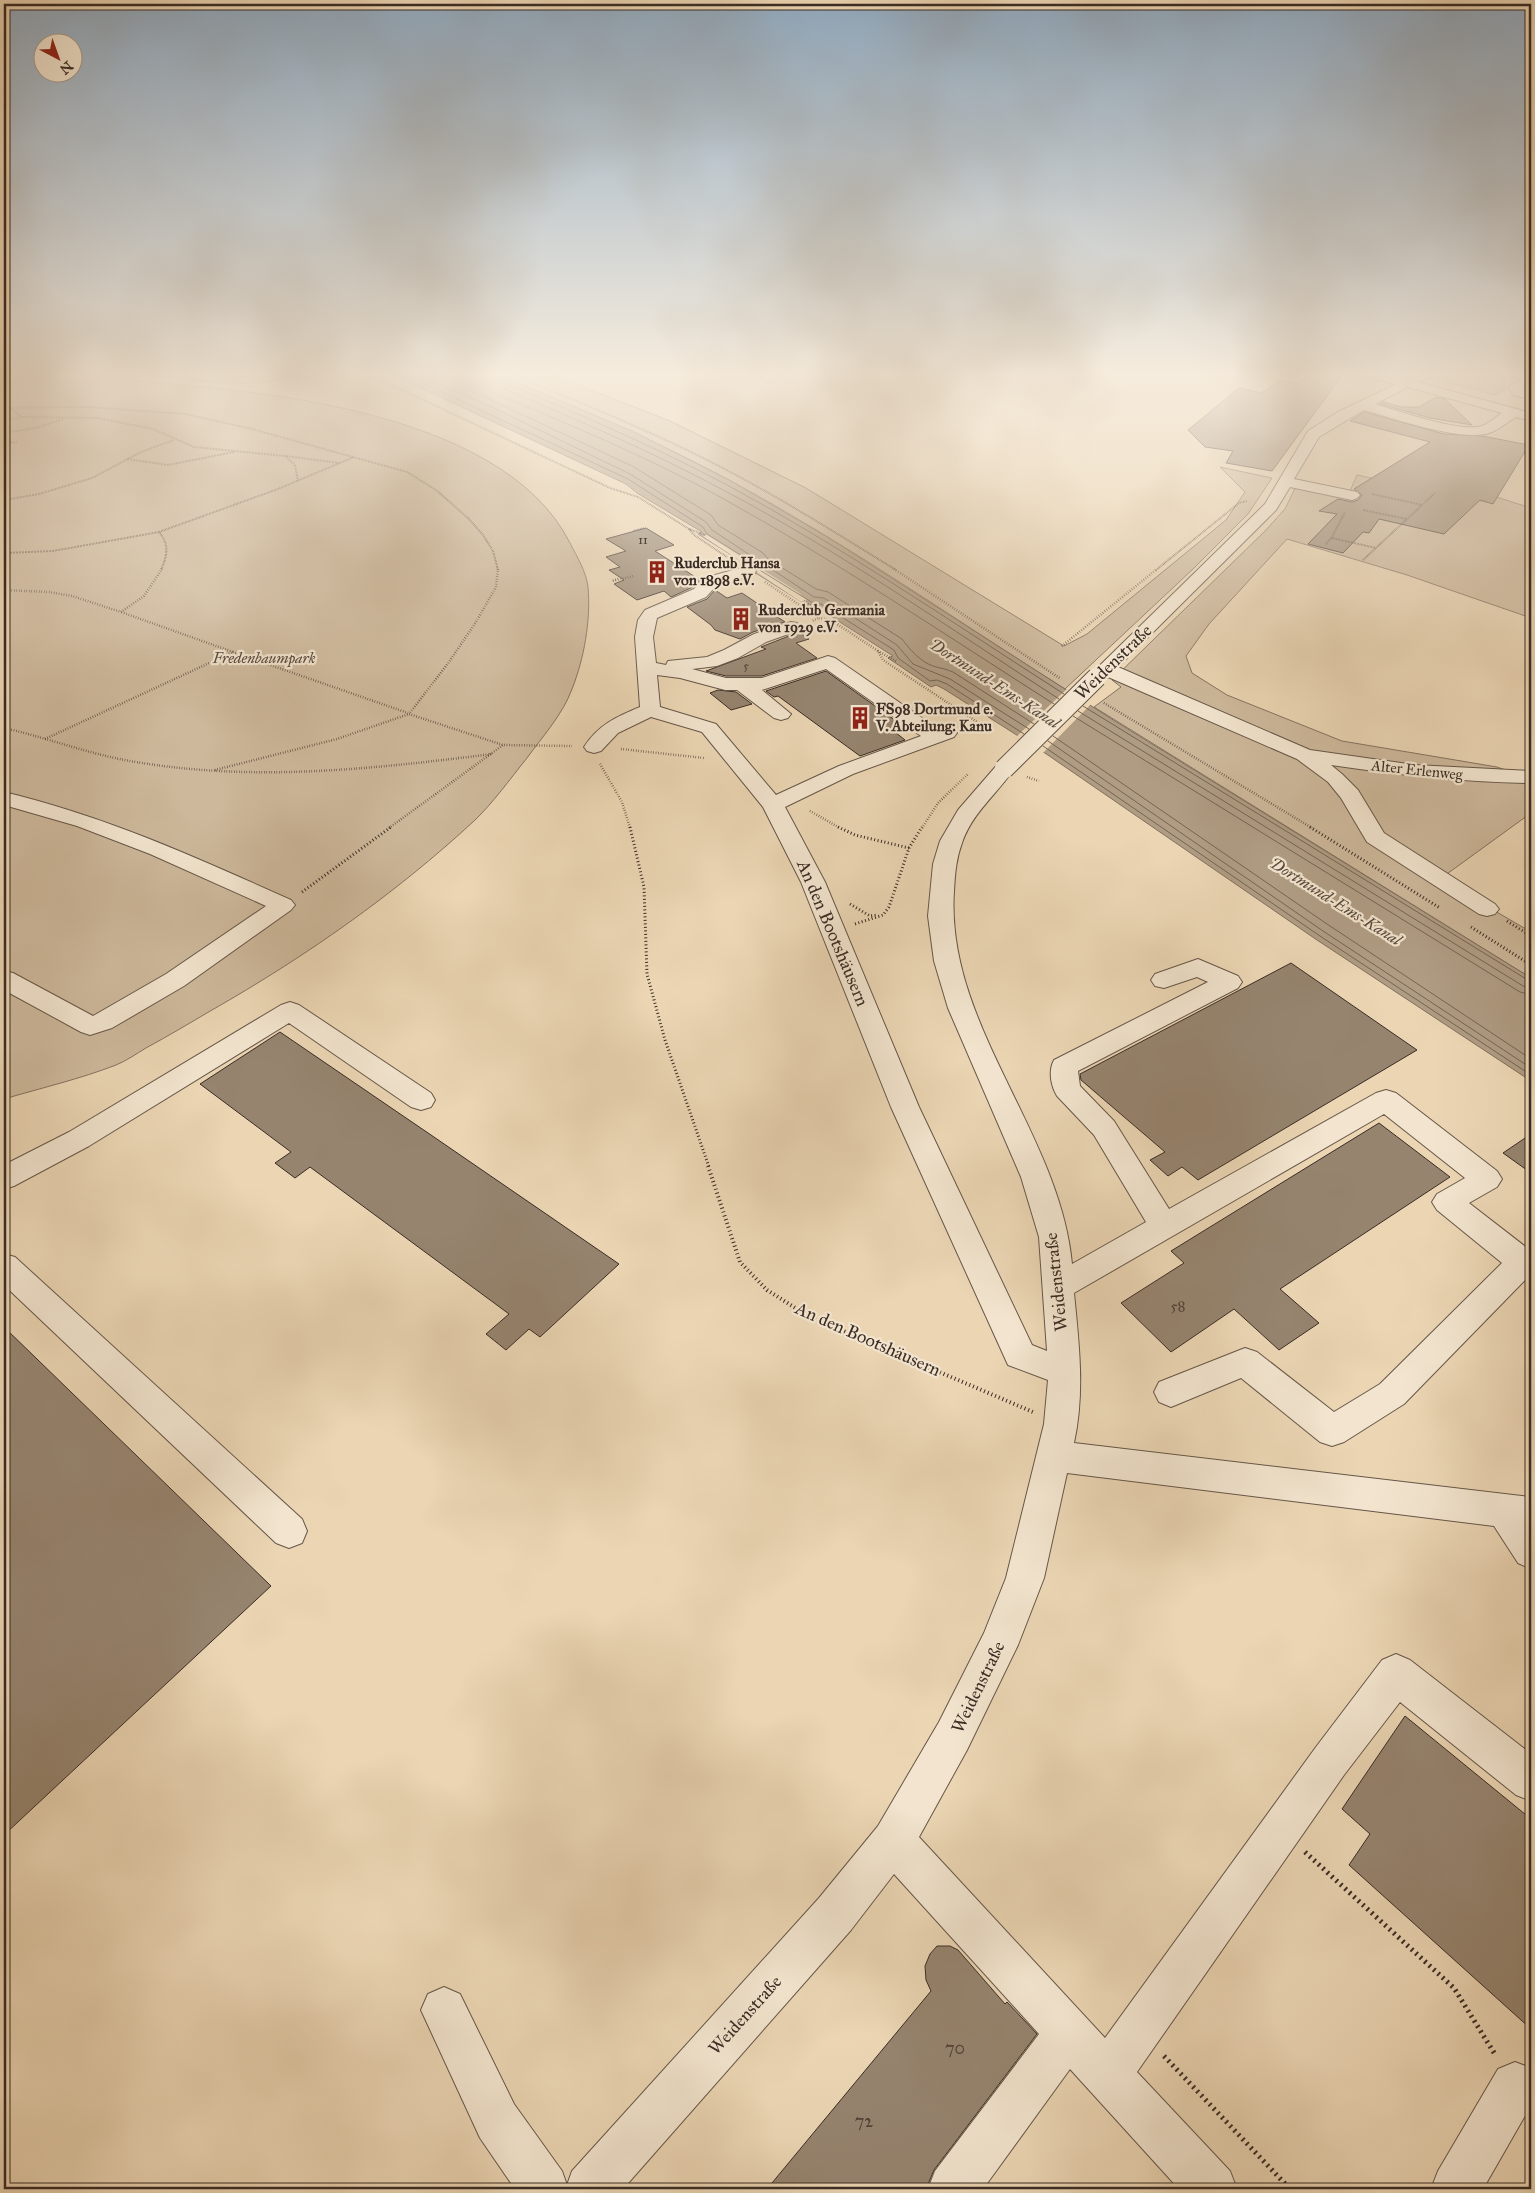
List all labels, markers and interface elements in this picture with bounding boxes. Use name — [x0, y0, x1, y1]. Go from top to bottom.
north arrow — [32, 32, 82, 82]
text: N — [56, 57, 76, 78]
house number: 11 — [638, 533, 648, 547]
place label: Ruderclub Hansa von 1898 e.V. — [673, 554, 780, 590]
building icon: Ruderclub Hansa von 1898 e.V. — [644, 559, 670, 585]
place label: Ruderclub Germania von 1929 e.V. — [757, 601, 886, 637]
building icon: Ruderclub Germania von 1929 e.V. — [728, 606, 754, 632]
street label: Weidenstraße — [1070, 620, 1156, 704]
water label: Dortmund-Ems-Kanal — [926, 634, 1065, 733]
park label: Fredenbaumpark — [212, 649, 316, 668]
house number: 5 — [743, 659, 749, 673]
place label: FS98 Dortmund e. V. Abteilung: Kanu — [875, 700, 993, 736]
building icon: FS98 Dortmund e. V. Abteilung: Kanu — [847, 705, 873, 731]
street label: Alter Erlenweg — [1369, 756, 1465, 784]
water label: Dortmund-Ems-Kanal — [1267, 853, 1406, 950]
street label: An den Bootshäusern — [792, 856, 874, 1010]
street label: Weidenstraße — [1040, 1232, 1072, 1332]
street label: An den Bootshäusern — [791, 1297, 944, 1381]
house number: 58 — [1171, 1297, 1185, 1315]
street label: Weidenstraße — [946, 1638, 1010, 1736]
street label: Weidenstraße — [704, 1971, 786, 2059]
house number: 70 — [945, 2037, 965, 2059]
house number: 72 — [855, 2110, 873, 2132]

